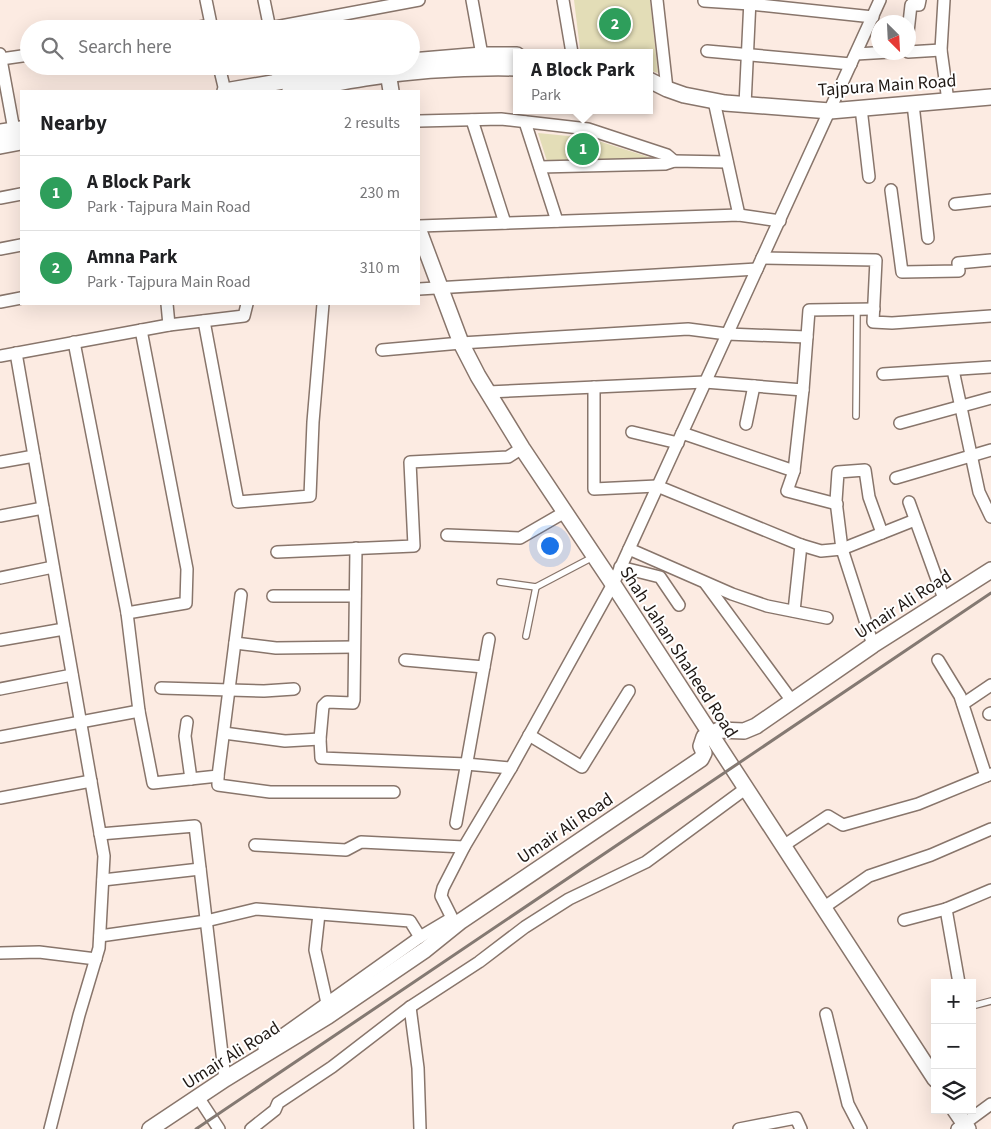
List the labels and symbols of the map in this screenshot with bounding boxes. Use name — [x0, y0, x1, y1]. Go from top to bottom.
pin: 2 — [599, 5, 631, 43]
north arrow — [871, 15, 916, 60]
street label: Tajpura Main Road — [817, 68, 957, 103]
pin: 1 — [567, 130, 599, 168]
your location — [537, 533, 563, 559]
street label: Shah Jahan Shaheed Road — [614, 562, 744, 743]
street label: Umair Ali Road — [850, 564, 957, 645]
street label: Umair Ali Road — [512, 787, 618, 870]
street label: Umair Ali Road — [178, 1015, 285, 1095]

